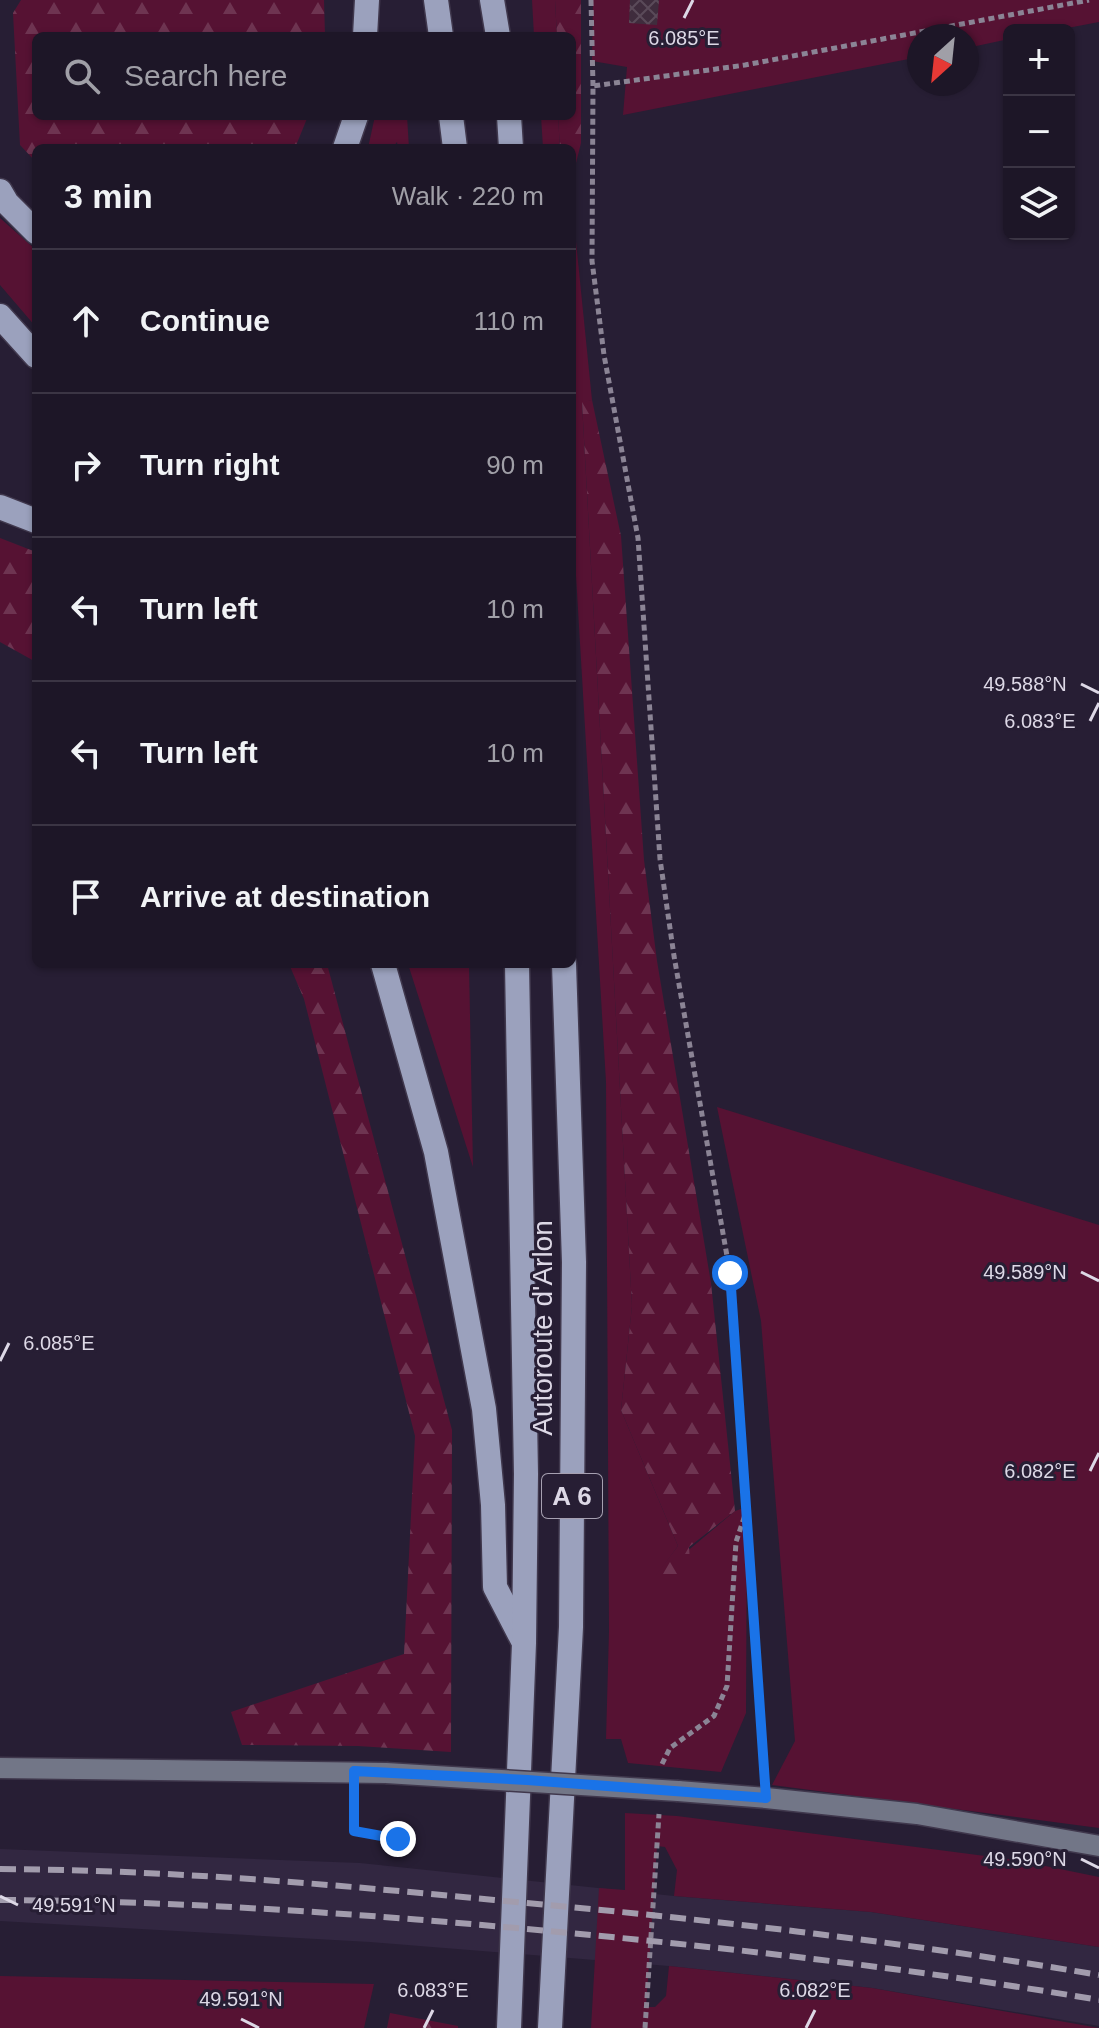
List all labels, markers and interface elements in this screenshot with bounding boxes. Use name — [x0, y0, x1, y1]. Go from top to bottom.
north arrow — [907, 24, 979, 96]
map controls — [1003, 24, 1075, 240]
button: + — [1003, 24, 1075, 96]
text: 6.085°E — [648, 27, 720, 49]
search box — [32, 32, 576, 120]
icon: search — [60, 54, 104, 98]
text: Search here — [124, 59, 287, 92]
button: − — [1003, 96, 1075, 168]
button: layers — [1003, 168, 1075, 240]
text: 3 min — [64, 177, 153, 215]
text: Walk · 220 m — [392, 181, 544, 211]
icon: ahead — [64, 299, 108, 343]
text: Continue — [140, 304, 270, 337]
text: 110 m — [474, 306, 544, 336]
icon: right — [64, 443, 108, 487]
text: Turn right — [140, 448, 279, 481]
text: 90 m — [486, 450, 544, 480]
icon: left — [64, 587, 108, 631]
text: Turn left — [140, 592, 258, 625]
text: 10 m — [486, 594, 544, 624]
text: 49.588°N — [983, 673, 1067, 695]
text: 6.083°E — [1004, 710, 1076, 732]
icon: left — [64, 731, 108, 775]
text: Turn left — [140, 736, 258, 769]
text: 10 m — [486, 738, 544, 768]
icon: arrive — [64, 875, 108, 919]
text: Arrive at destination — [140, 880, 430, 913]
street label: Autoroute d'Arlon — [527, 1220, 558, 1436]
route start — [712, 1255, 748, 1291]
text: 49.589°N — [983, 1261, 1067, 1283]
text: 6.085°E — [23, 1332, 95, 1354]
text: 6.082°E — [1004, 1460, 1076, 1482]
road number: A 6 — [542, 1474, 602, 1518]
route end — [380, 1821, 416, 1857]
text: 49.590°N — [983, 1848, 1067, 1870]
text: 49.591°N — [32, 1894, 116, 1916]
text: 6.083°E — [397, 1979, 469, 2001]
text: 6.082°E — [779, 1979, 851, 2001]
text: 49.591°N — [199, 1988, 283, 2010]

